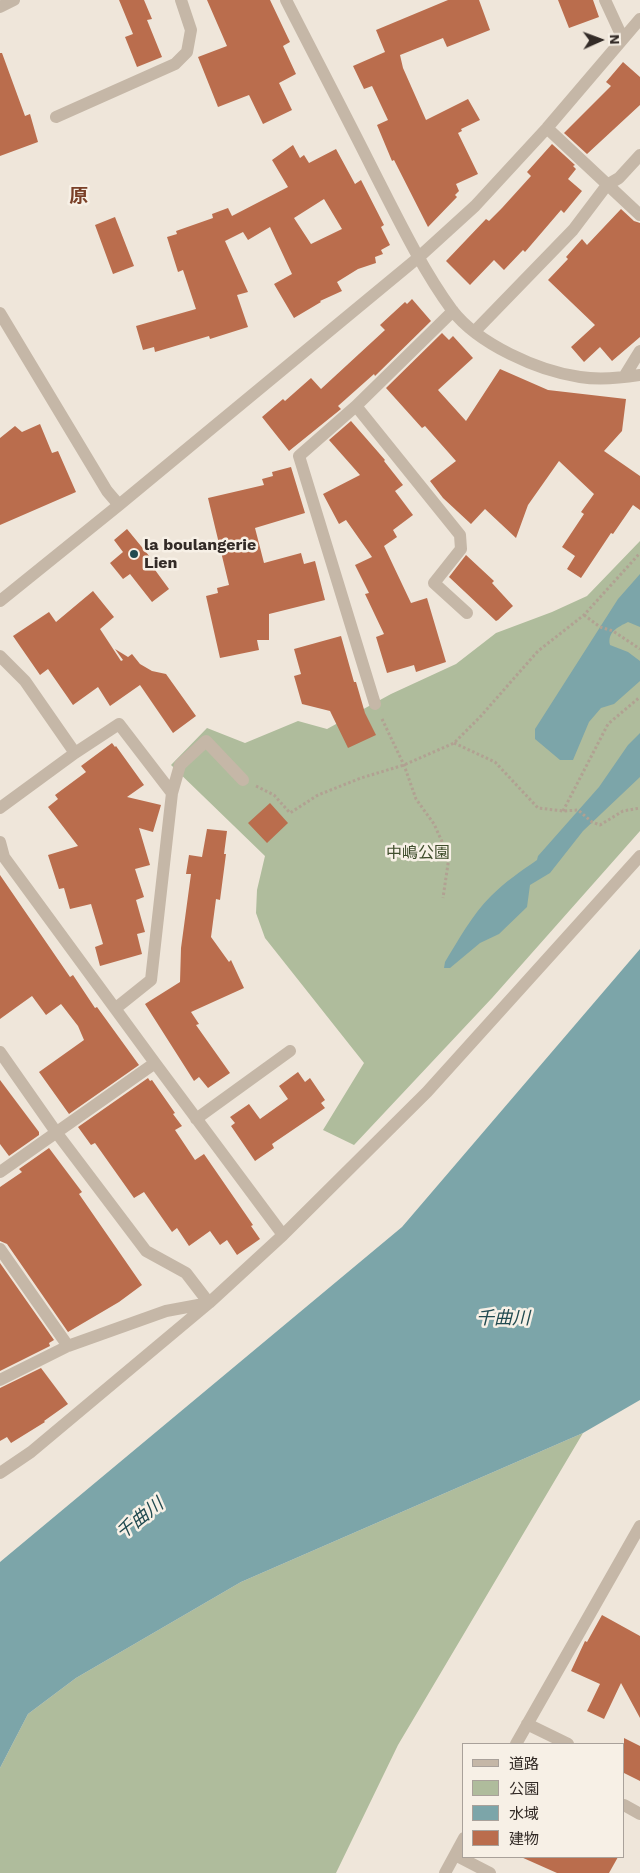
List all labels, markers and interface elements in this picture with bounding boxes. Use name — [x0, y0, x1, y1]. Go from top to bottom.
north arrow — [575, 15, 625, 65]
text: N — [607, 34, 623, 45]
district label: 原 — [70, 185, 88, 207]
place label: la boulangerie Lien — [144, 535, 256, 573]
marker: la boulangerie Lien — [128, 548, 140, 560]
park label: 中嶋公園 — [386, 843, 450, 863]
water label: 千曲川 — [476, 1308, 530, 1330]
water label: 千曲川 — [112, 1494, 168, 1544]
legend — [462, 1743, 625, 1858]
text: 道路 — [509, 1755, 539, 1773]
text: 公園 — [509, 1780, 539, 1798]
text: 水域 — [509, 1805, 539, 1823]
text: 建物 — [509, 1830, 539, 1848]

